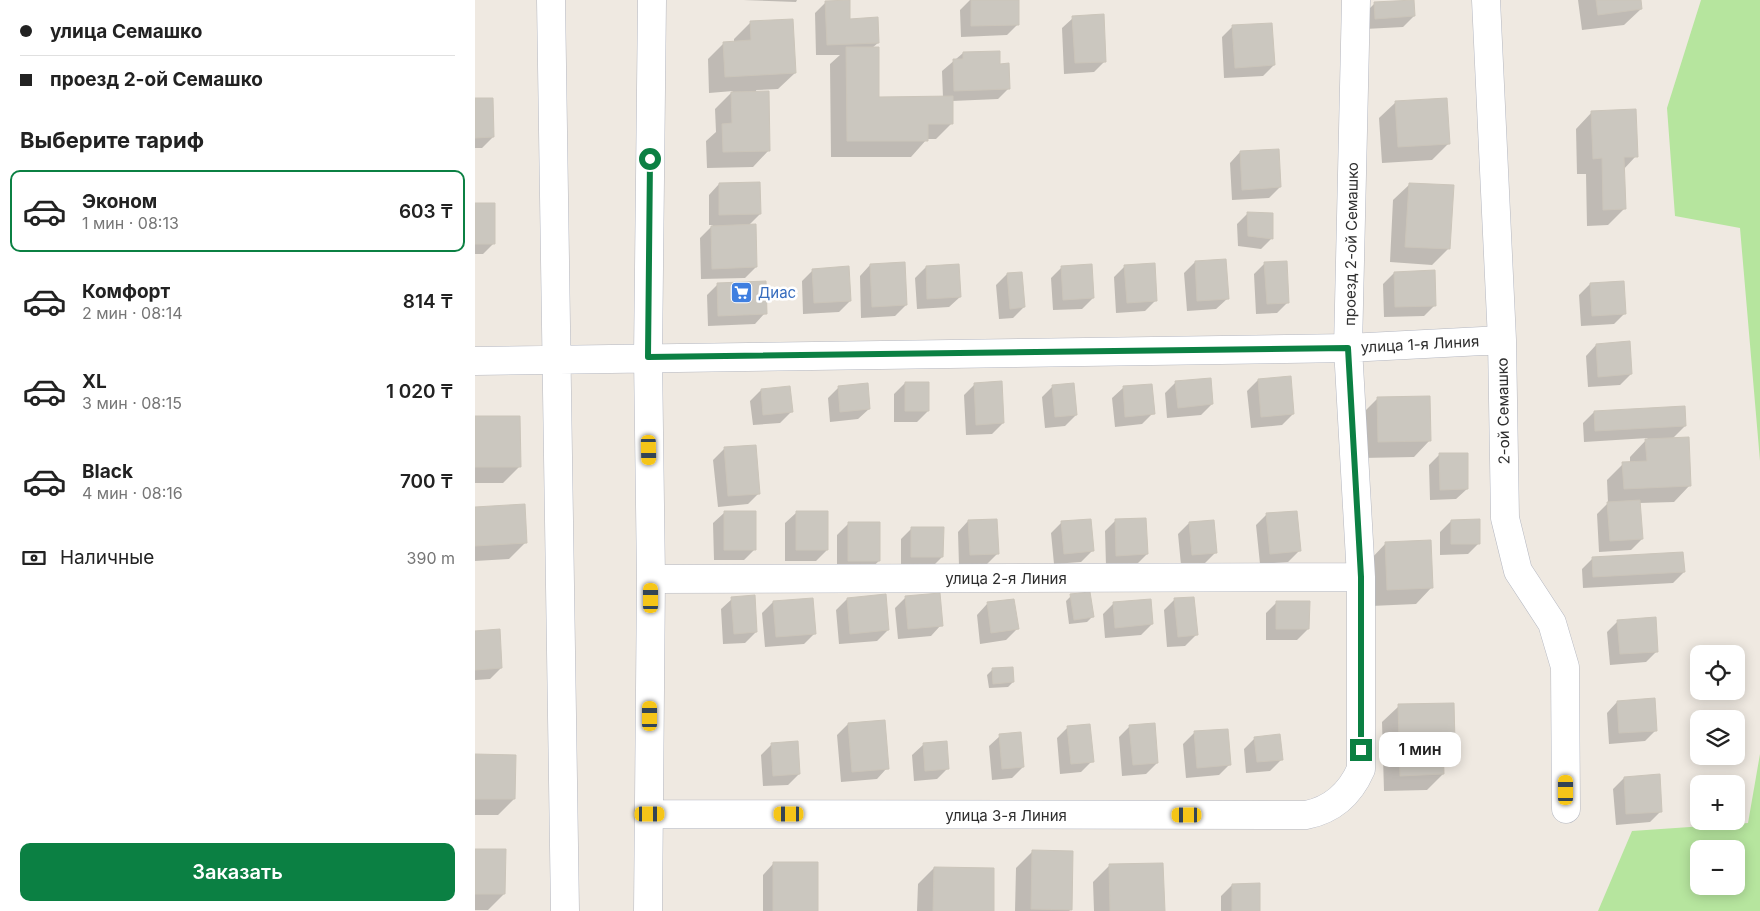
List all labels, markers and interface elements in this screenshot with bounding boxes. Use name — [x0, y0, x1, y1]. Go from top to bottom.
text: улица Семашко — [50, 20, 202, 43]
text: проезд 2-ой Семашко — [50, 68, 263, 91]
text: Выберите тариф — [20, 127, 204, 153]
route start — [639, 148, 661, 170]
street label: проезд 2-ой Семашко — [1340, 162, 1362, 326]
icon: car — [22, 189, 67, 234]
text: Эконом — [82, 190, 157, 213]
text: 603 ₸ — [399, 200, 453, 223]
text: 1 мин · 08:13 — [82, 213, 179, 233]
icon: car — [22, 279, 67, 324]
text: Комфорт — [82, 280, 170, 303]
supermarket icon: Диас — [730, 280, 754, 304]
place label: Диас — [758, 283, 796, 302]
text: 814 ₸ — [403, 290, 453, 313]
text: 2 мин · 08:14 — [82, 303, 183, 323]
street label: улица 1-я Линия — [1360, 331, 1480, 357]
street label: 2-ой Семашко — [1493, 357, 1513, 465]
icon: car — [22, 369, 67, 414]
text: XL — [82, 370, 107, 393]
text: 1 020 ₸ — [386, 380, 453, 403]
text: 3 мин · 08:15 — [82, 393, 182, 413]
car — [641, 435, 656, 465]
icon: car — [22, 459, 67, 504]
text: Black — [82, 460, 133, 483]
text: 700 ₸ — [400, 470, 453, 493]
text: 4 мин · 08:16 — [82, 483, 183, 503]
icon: cash — [20, 544, 48, 572]
text: Наличные — [60, 546, 154, 569]
text: 390 m — [407, 548, 455, 568]
street label: улица 2-я Линия — [945, 569, 1067, 588]
car — [643, 583, 658, 613]
map controls — [1690, 645, 1745, 895]
button: locate — [1690, 645, 1745, 700]
car — [642, 701, 657, 731]
button: layers — [1690, 710, 1745, 765]
callout: 1 мин — [1379, 732, 1461, 768]
route end — [1350, 739, 1372, 761]
text: 1 мин — [1398, 739, 1442, 759]
car — [1558, 775, 1573, 805]
button: + — [1690, 775, 1745, 830]
street label: улица 3-я Линия — [945, 806, 1067, 825]
car — [635, 807, 665, 822]
car — [774, 807, 804, 822]
car — [1172, 808, 1202, 823]
button: − — [1690, 840, 1745, 895]
button: Заказать — [20, 843, 455, 901]

